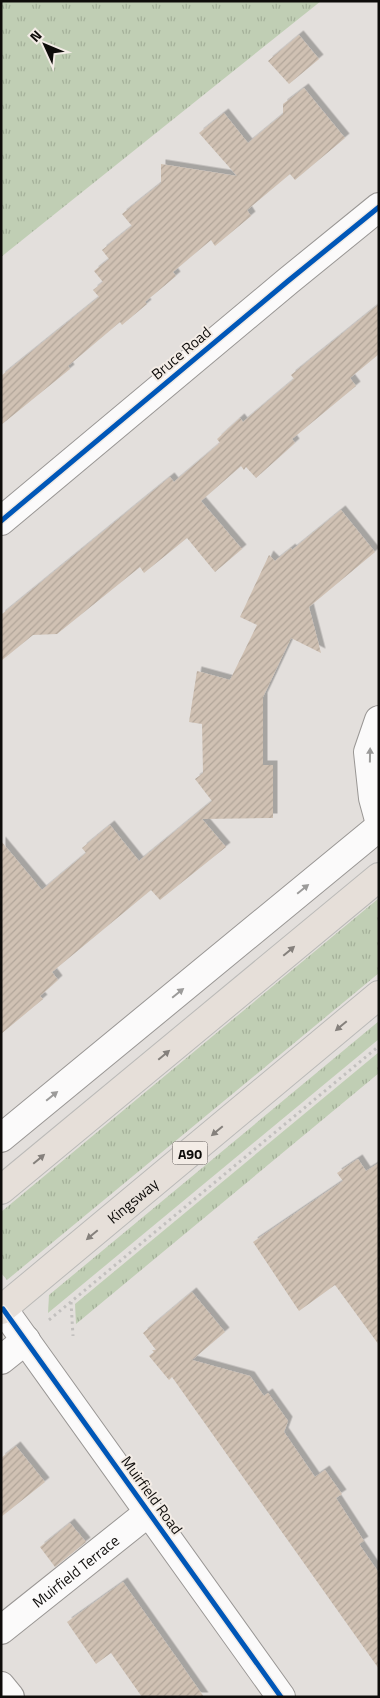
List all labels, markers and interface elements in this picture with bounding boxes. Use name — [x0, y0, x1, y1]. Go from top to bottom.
north arrow — [20, 20, 70, 70]
text: N — [24, 25, 46, 46]
street label: Bruce Road — [146, 321, 216, 385]
one-way arrow — [366, 747, 374, 763]
one-way arrow — [297, 884, 310, 895]
one-way arrow — [282, 946, 295, 957]
one-way arrow — [171, 987, 184, 998]
one-way arrow — [335, 1021, 348, 1032]
one-way arrow — [157, 1049, 170, 1060]
one-way arrow — [46, 1091, 59, 1102]
one-way arrow — [210, 1125, 223, 1136]
road number: A90 — [172, 1142, 208, 1164]
one-way arrow — [32, 1153, 45, 1164]
street label: Kingsway — [102, 1172, 163, 1229]
one-way arrow — [85, 1229, 98, 1240]
street label: Muirfield Road — [116, 1451, 188, 1539]
street label: Muirfield Terrace — [27, 1529, 124, 1613]

